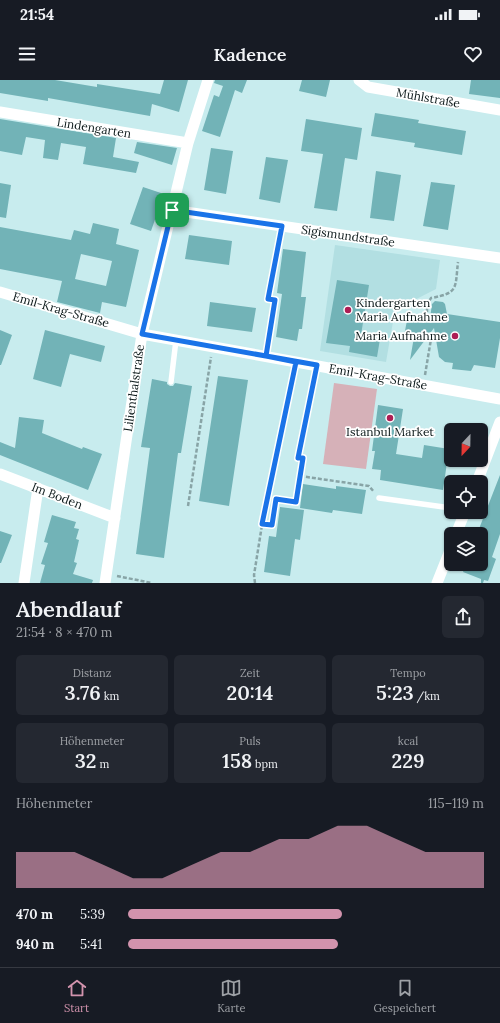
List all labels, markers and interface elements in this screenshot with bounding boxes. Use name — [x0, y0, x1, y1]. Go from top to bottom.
text: 21:54 — [20, 5, 54, 24]
icon: menu — [16, 43, 38, 65]
text: Kadence — [214, 43, 286, 66]
icon: heart — [462, 43, 484, 65]
street label: Mühlstraße — [395, 84, 462, 111]
street label: Lindengarten — [56, 114, 132, 141]
pin — [155, 193, 189, 227]
icon: arrive — [161, 199, 183, 221]
street label: Sigismundstraße — [300, 222, 396, 250]
street label: Emil-Krag-Straße — [11, 289, 112, 331]
place label: Kindergarten Maria Aufnahme — [356, 295, 448, 324]
marker: Kindergarten Maria Aufnahme — [343, 305, 353, 315]
place label: Maria Aufnahme — [355, 328, 447, 343]
marker: Maria Aufnahme — [450, 331, 460, 341]
street label: Lilienthalstraße — [120, 343, 147, 433]
street label: Emil-Krag-Straße — [328, 360, 429, 393]
marker: Istanbul Market — [385, 413, 395, 423]
north arrow — [444, 423, 488, 467]
map controls — [444, 423, 488, 571]
place label: Istanbul Market — [346, 424, 434, 439]
button: locate — [444, 475, 488, 519]
street label: Im Boden — [30, 479, 85, 512]
button: layers — [444, 527, 488, 571]
text: Abendlauf — [16, 595, 121, 623]
button: share — [442, 596, 484, 638]
text: 21:54 · 8 × 470 m — [16, 624, 112, 641]
text: Distanz — [73, 666, 111, 680]
text: Zeit — [240, 666, 260, 680]
text: Tempo — [390, 666, 426, 680]
text: 3.76 — [65, 680, 101, 705]
text: 20:14 — [226, 680, 274, 705]
text: 5:23 — [376, 680, 414, 705]
text: km — [101, 689, 119, 703]
text: /km — [414, 689, 440, 703]
text: Höhenmeter — [60, 734, 124, 748]
text: Puls — [239, 734, 261, 748]
text: kcal — [398, 734, 418, 748]
text: 32 — [75, 748, 97, 773]
text: 158 — [222, 748, 252, 773]
text: 229 — [392, 748, 424, 773]
text: m — [97, 757, 109, 771]
text: bpm — [252, 757, 278, 771]
text: Höhenmeter — [16, 795, 92, 812]
text: 115–119 m — [428, 795, 484, 812]
text: 470 m — [16, 906, 53, 923]
text: 5:39 — [80, 906, 105, 923]
text: 940 m — [16, 936, 54, 953]
text: 5:41 — [80, 936, 102, 953]
tab: Start — [64, 977, 89, 1015]
tab: Karte — [217, 977, 245, 1015]
tab: Gespeichert — [373, 977, 436, 1015]

